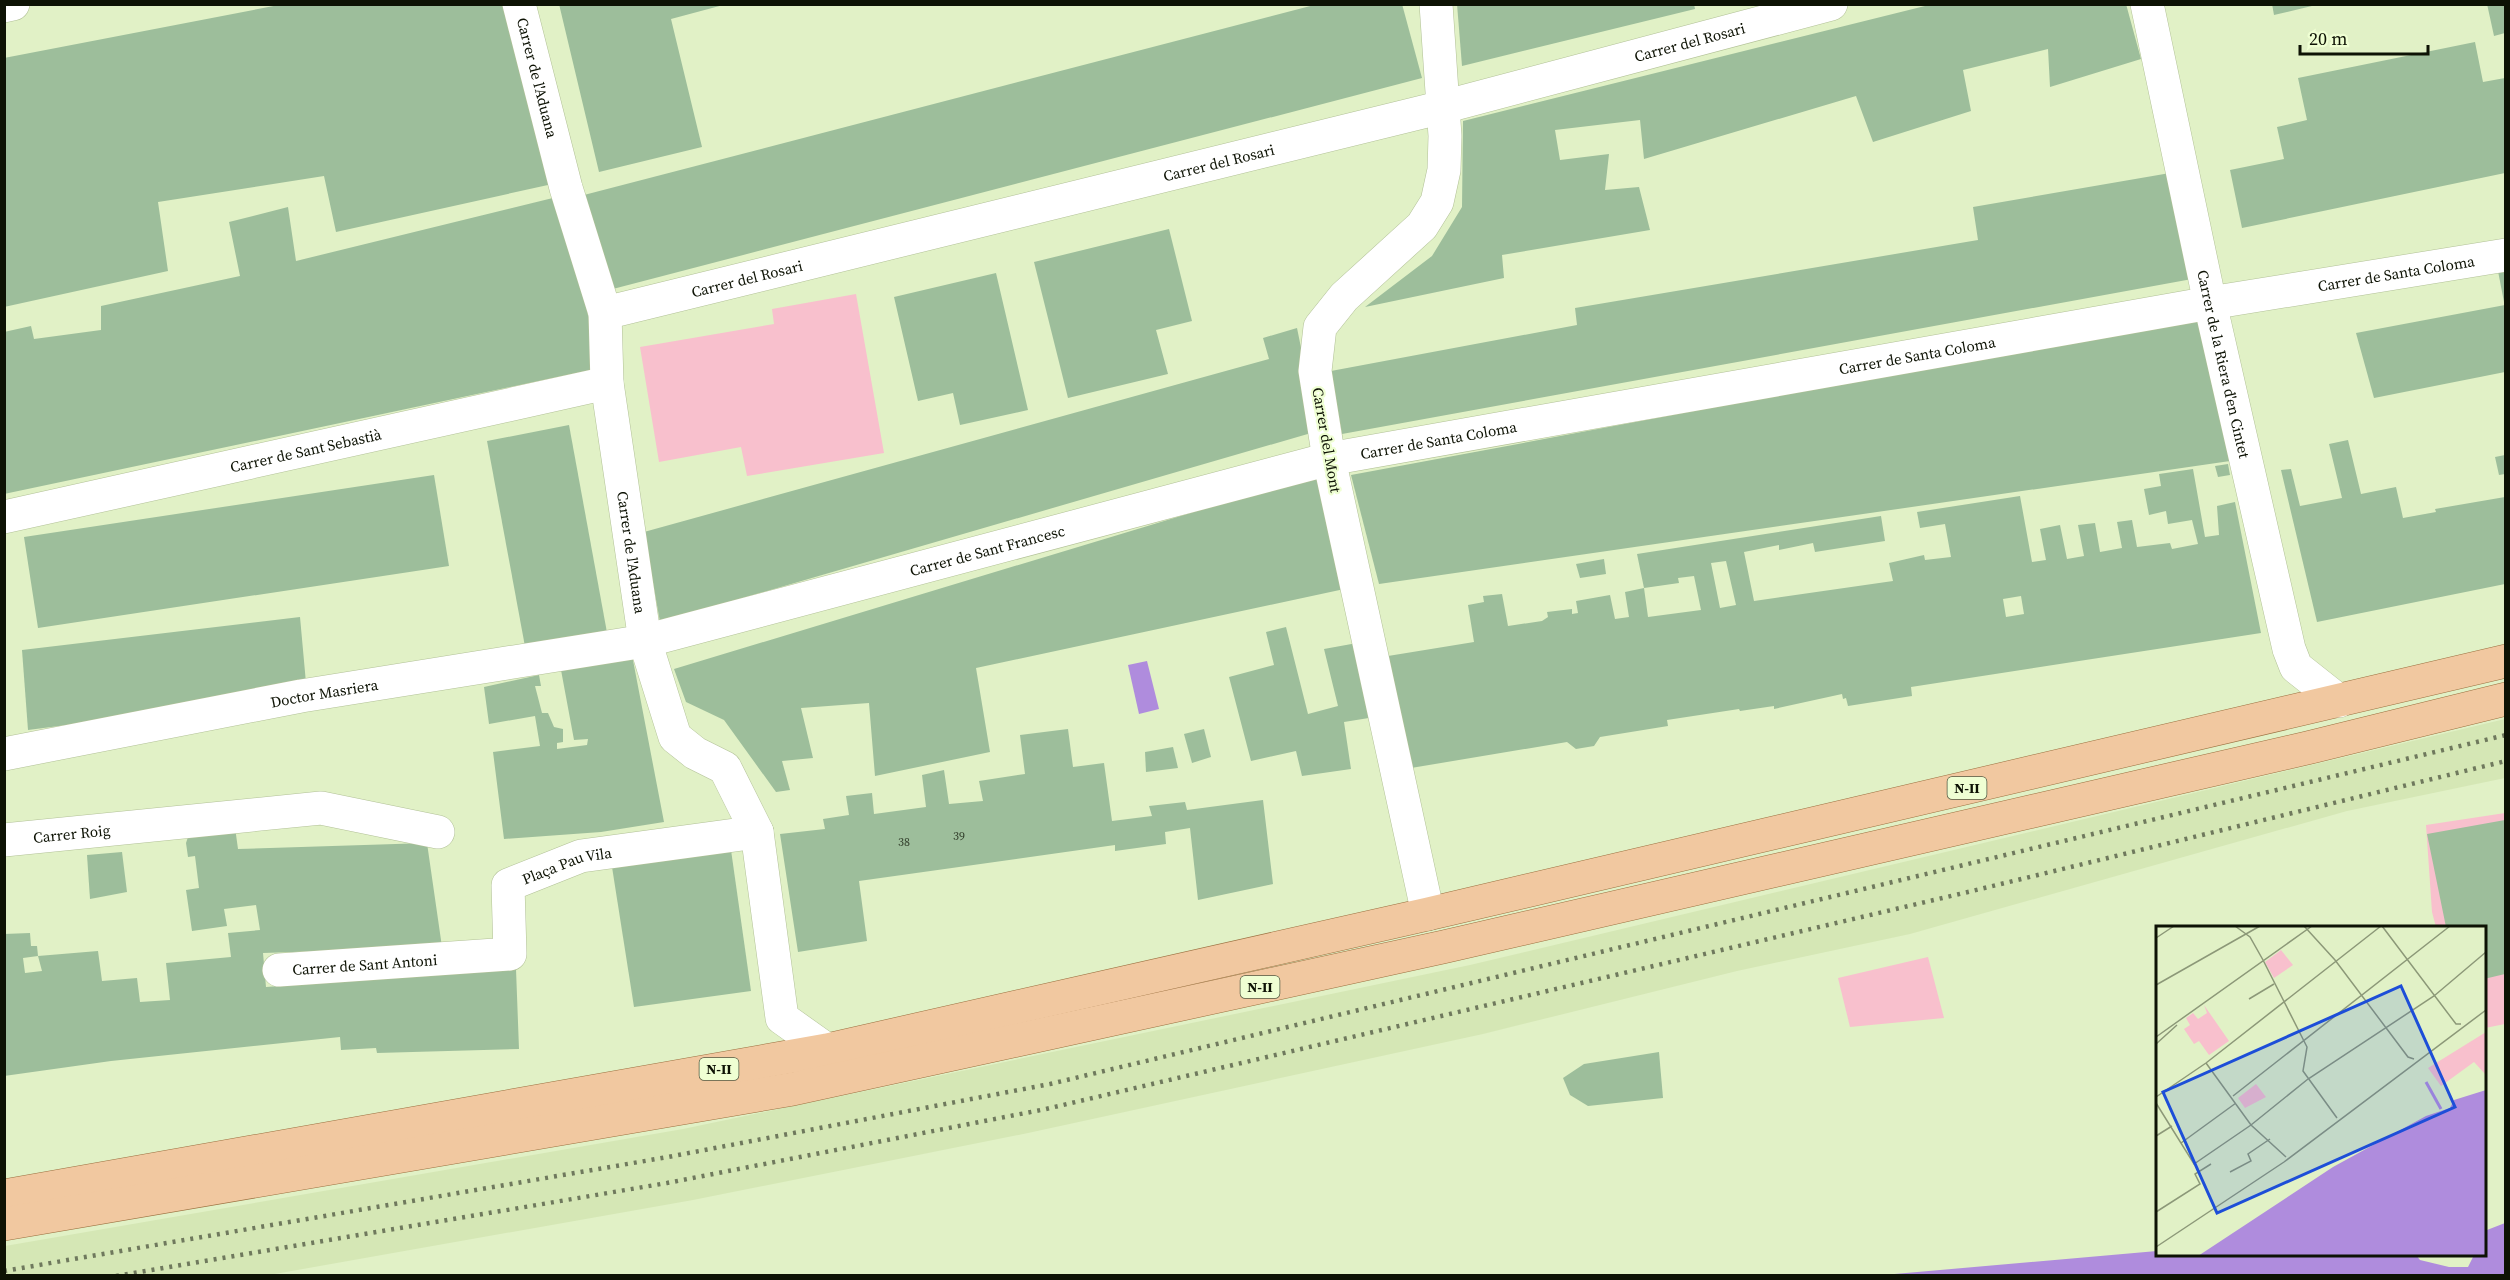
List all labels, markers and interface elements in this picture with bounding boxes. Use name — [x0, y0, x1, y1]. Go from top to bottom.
street label: Carrer de l'Aduana — [512, 15, 563, 140]
street label: Carrer del Rosari — [1632, 17, 1747, 66]
scale bar — [2300, 18, 2428, 56]
text: 20 m — [2309, 26, 2347, 51]
street label: Carrer del Rosari — [1161, 138, 1277, 186]
street label: Carrer de Santa Coloma — [2316, 250, 2476, 296]
street label: Carrer del Rosari — [689, 254, 805, 302]
street label: Carrer de la Riera d'en Cintet — [2193, 268, 2256, 460]
street label: Carrer de Santa Coloma — [1837, 331, 1997, 379]
street label: Carrer del Mont — [1307, 386, 1347, 494]
street label: Carrer de Santa Coloma — [1359, 415, 1519, 464]
street label: Carrer de Sant Sebastià — [228, 423, 384, 477]
street label: Carrer de l'Aduana — [613, 490, 651, 615]
street label: Carrer de Sant Francesc — [907, 519, 1067, 581]
street label: Doctor Masriera — [268, 673, 380, 712]
road number: N-II — [1948, 777, 1986, 799]
street label: Carrer Roig — [32, 819, 111, 847]
house number: 39 — [953, 828, 965, 844]
house number: 38 — [898, 834, 910, 850]
street label: Plaça Pau Vila — [519, 841, 613, 889]
inset map — [2156, 926, 2486, 1256]
street label: Carrer de Sant Antoni — [292, 949, 438, 980]
road number: N-II — [1240, 976, 1280, 998]
road number: N-II — [700, 1058, 738, 1080]

